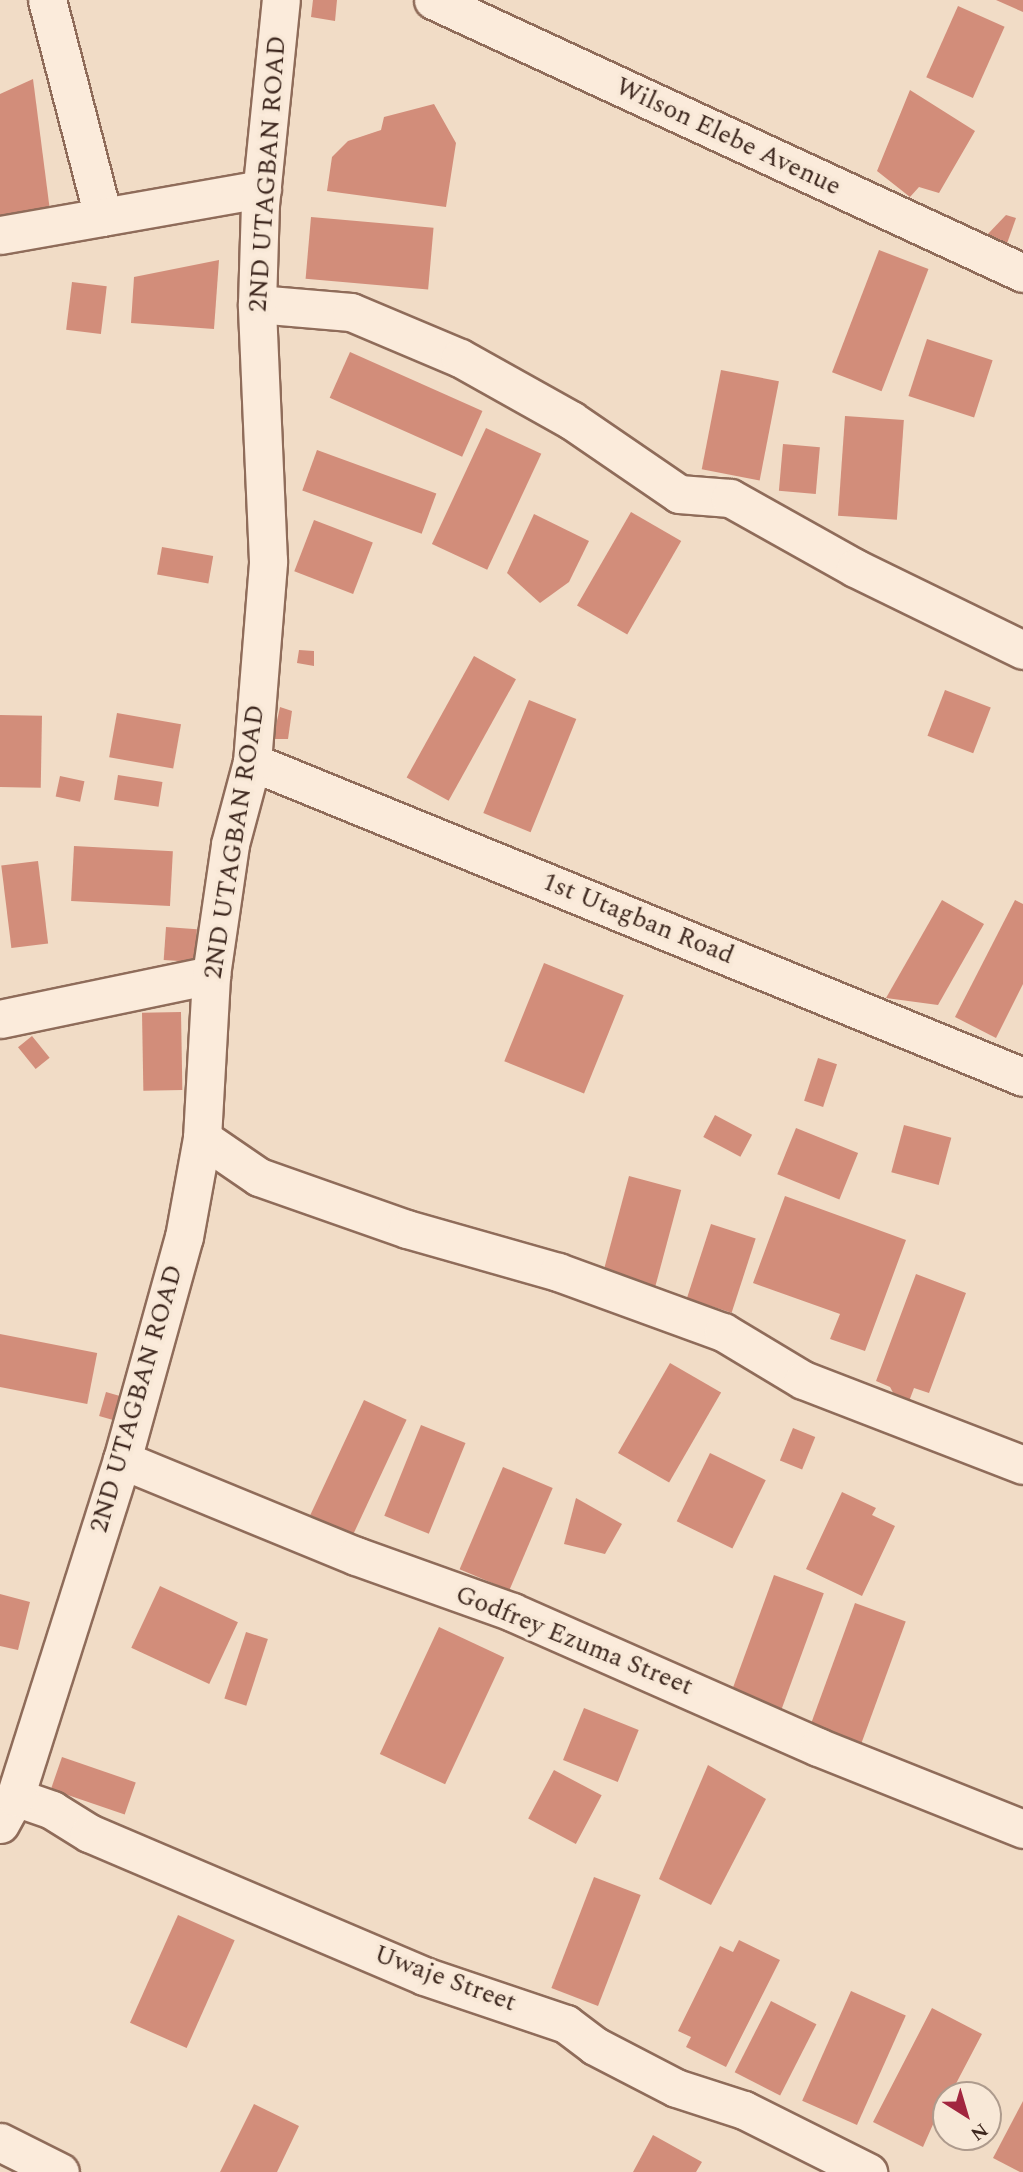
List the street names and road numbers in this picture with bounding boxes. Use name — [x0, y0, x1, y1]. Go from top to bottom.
street label: 2ND UTAGBAN ROAD — [243, 35, 293, 313]
street label: Wilson Elebe Avenue — [611, 71, 845, 203]
street label: 2ND UTAGBAN ROAD — [198, 703, 272, 981]
street label: 1st Utagban Road — [538, 866, 738, 972]
street label: 2ND UTAGBAN ROAD — [84, 1262, 190, 1536]
street label: Godfrey Ezuma Street — [451, 1579, 697, 1703]
street label: Uwaje Street — [370, 1939, 520, 2019]

